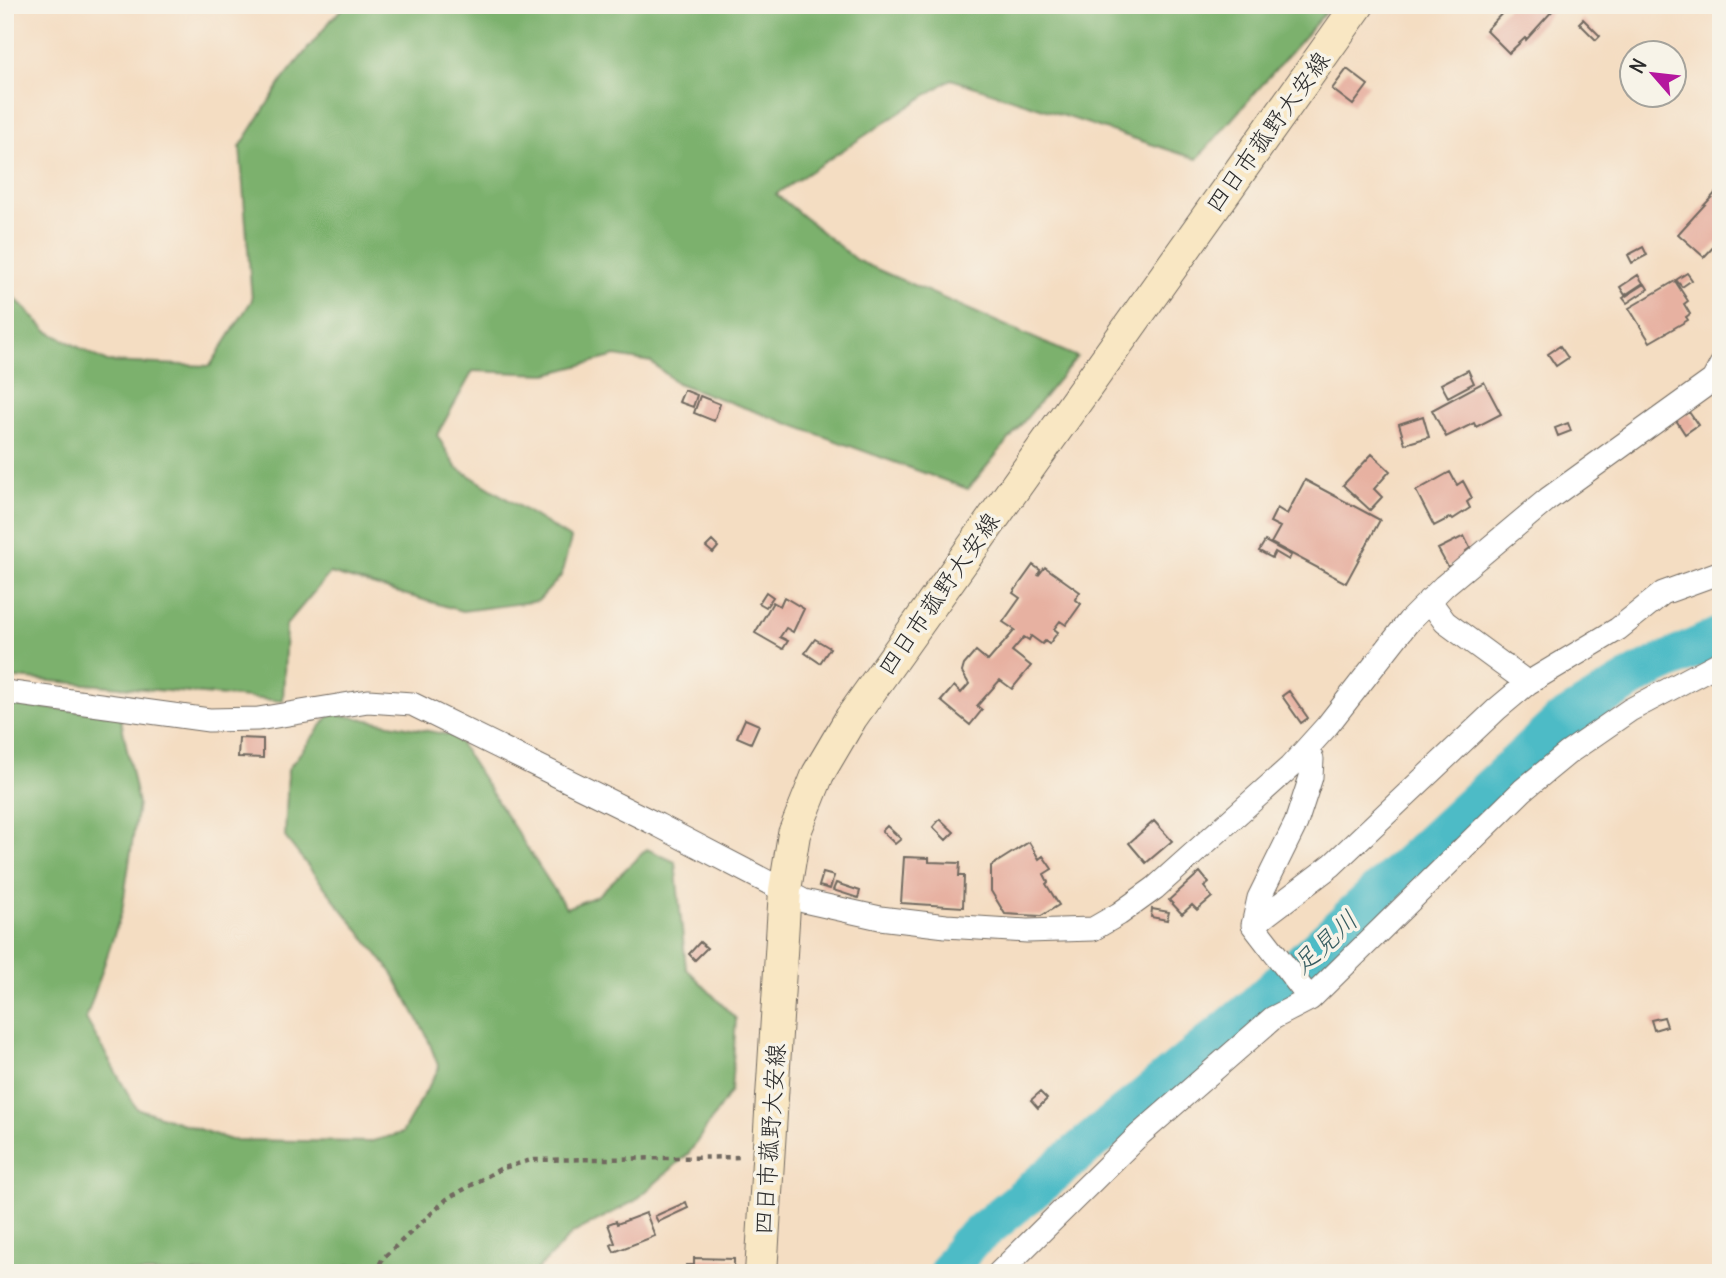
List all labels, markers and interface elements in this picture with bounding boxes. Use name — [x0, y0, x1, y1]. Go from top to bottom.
north arrow — [1618, 38, 1688, 108]
street label: 四日市菰野大安線 — [1199, 45, 1336, 218]
text: N — [1624, 55, 1652, 77]
street label: 四日市菰野大安線 — [871, 506, 1006, 681]
water label: 足見川 — [1285, 903, 1364, 980]
street label: 四日市菰野大安線 — [747, 1042, 791, 1236]

